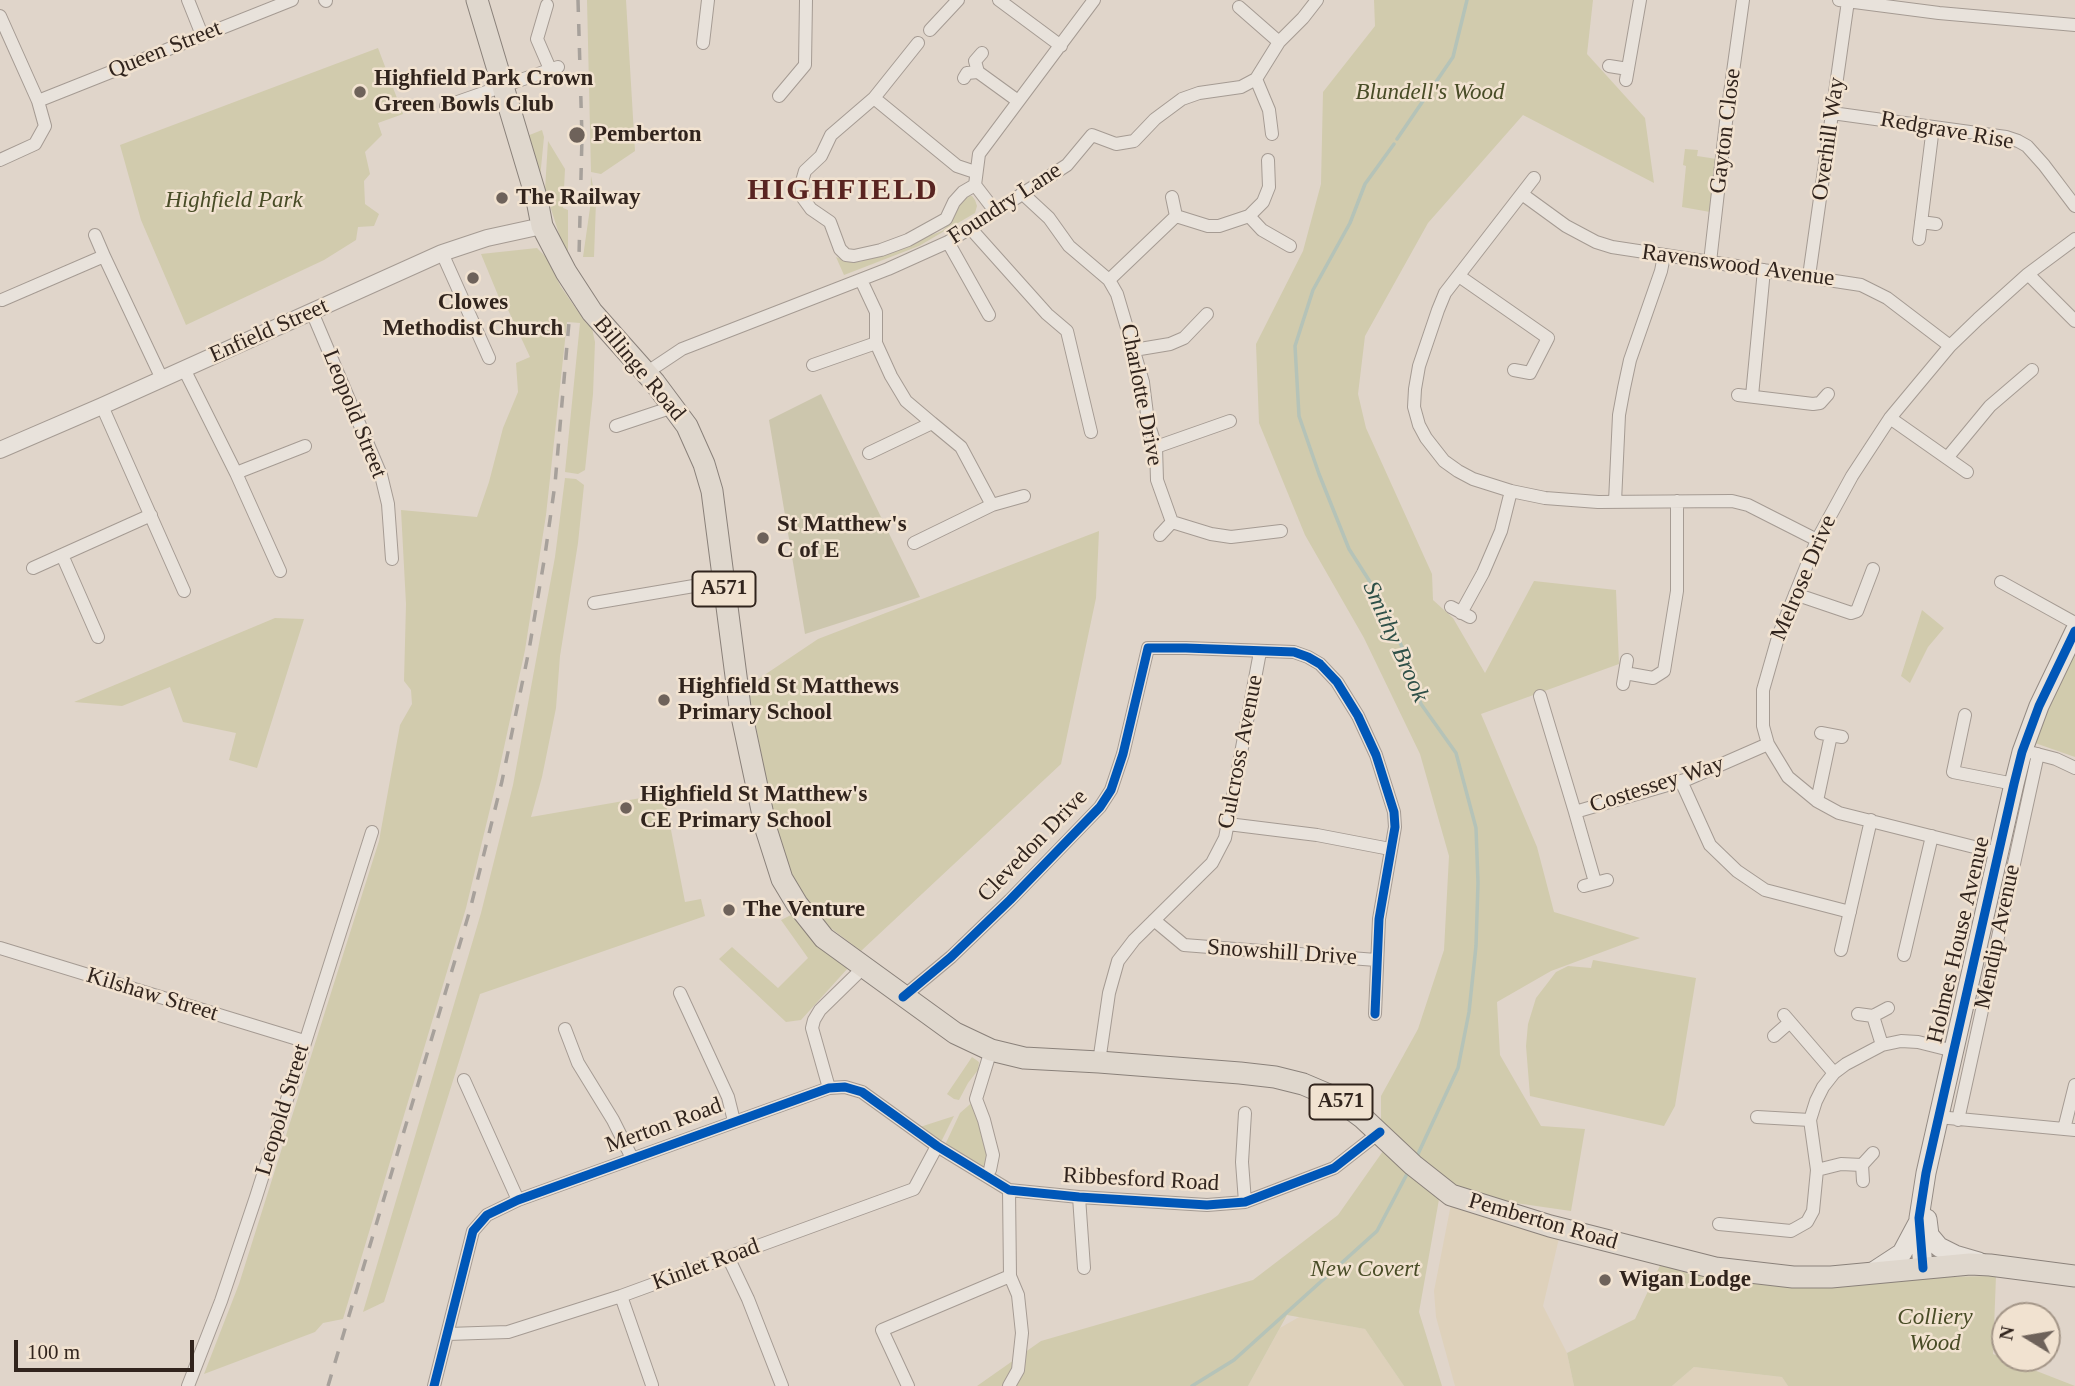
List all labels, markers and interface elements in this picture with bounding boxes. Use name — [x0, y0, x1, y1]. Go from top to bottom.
street label: Queen Street — [104, 15, 226, 85]
place label: Highfield Park Crown Green Bowls Club — [374, 65, 593, 119]
street label: Gayton Close — [1705, 67, 1747, 195]
street label: Overhill Way — [1807, 76, 1851, 202]
park label: Blundell's Wood — [1355, 79, 1505, 107]
marker: Highfield Park Crown Green Bowls Club — [352, 84, 368, 100]
street label: Redgrave Rise — [1878, 106, 2016, 156]
place label: Pemberton — [593, 121, 702, 149]
marker: Pemberton — [567, 125, 587, 145]
street label: Foundry Lane — [943, 157, 1067, 251]
district label: HIGHFIELD — [748, 173, 938, 209]
place label: The Railway — [516, 184, 641, 212]
park label: Highfield Park — [165, 187, 303, 215]
marker: The Railway — [494, 190, 510, 206]
street label: Ravenswood Avenue — [1640, 239, 1836, 293]
marker: Clowes Methodist Church — [465, 270, 481, 286]
place label: Clowes Methodist Church — [383, 289, 563, 343]
street label: Enfield Street — [205, 293, 333, 369]
street label: Billinge Road — [587, 311, 691, 427]
street label: Charlotte Drive — [1114, 322, 1168, 468]
street label: Leopold Street — [316, 346, 392, 482]
place label: St Matthew's C of E — [777, 511, 907, 565]
street label: Melrose Drive — [1765, 511, 1843, 645]
marker: St Matthew's C of E — [755, 530, 771, 546]
road number: A571 — [692, 572, 756, 606]
water label: Smithy Brook — [1356, 577, 1434, 707]
place label: Highfield St Matthews Primary School — [678, 673, 899, 727]
street label: Culcross Avenue — [1213, 673, 1269, 831]
marker: Highfield St Matthews Primary School — [656, 692, 672, 708]
street label: Costessey Way — [1586, 750, 1728, 820]
place label: Highfield St Matthew's CE Primary School — [640, 781, 867, 835]
street label: Clevedon Drive — [972, 784, 1094, 908]
marker: Highfield St Matthew's CE Primary School — [618, 800, 634, 816]
street label: Holmes House Avenue — [1922, 834, 1996, 1046]
street label: Mendip Avenue — [1969, 862, 2027, 1012]
place label: The Venture — [743, 896, 865, 924]
marker: The Venture — [721, 902, 737, 918]
street label: Snowshill Drive — [1206, 934, 1358, 972]
street label: Kilshaw Street — [83, 962, 221, 1028]
street label: Leopold Street — [250, 1041, 316, 1179]
road number: A571 — [1310, 1084, 1372, 1120]
street label: Merton Road — [602, 1092, 726, 1160]
street label: Ribbesford Road — [1062, 1162, 1220, 1198]
street label: Pemberton Road — [1465, 1188, 1621, 1256]
street label: Kinlet Road — [649, 1233, 763, 1297]
park label: New Covert — [1310, 1256, 1420, 1284]
place label: Wigan Lodge — [1619, 1266, 1751, 1294]
marker: Wigan Lodge — [1597, 1272, 1613, 1288]
north arrow — [1991, 1302, 2061, 1372]
park label: Colliery Wood — [1897, 1304, 1973, 1358]
text: N — [1995, 1325, 2018, 1342]
scale bar — [18, 1326, 198, 1370]
text: 100 m — [27, 1340, 80, 1364]

